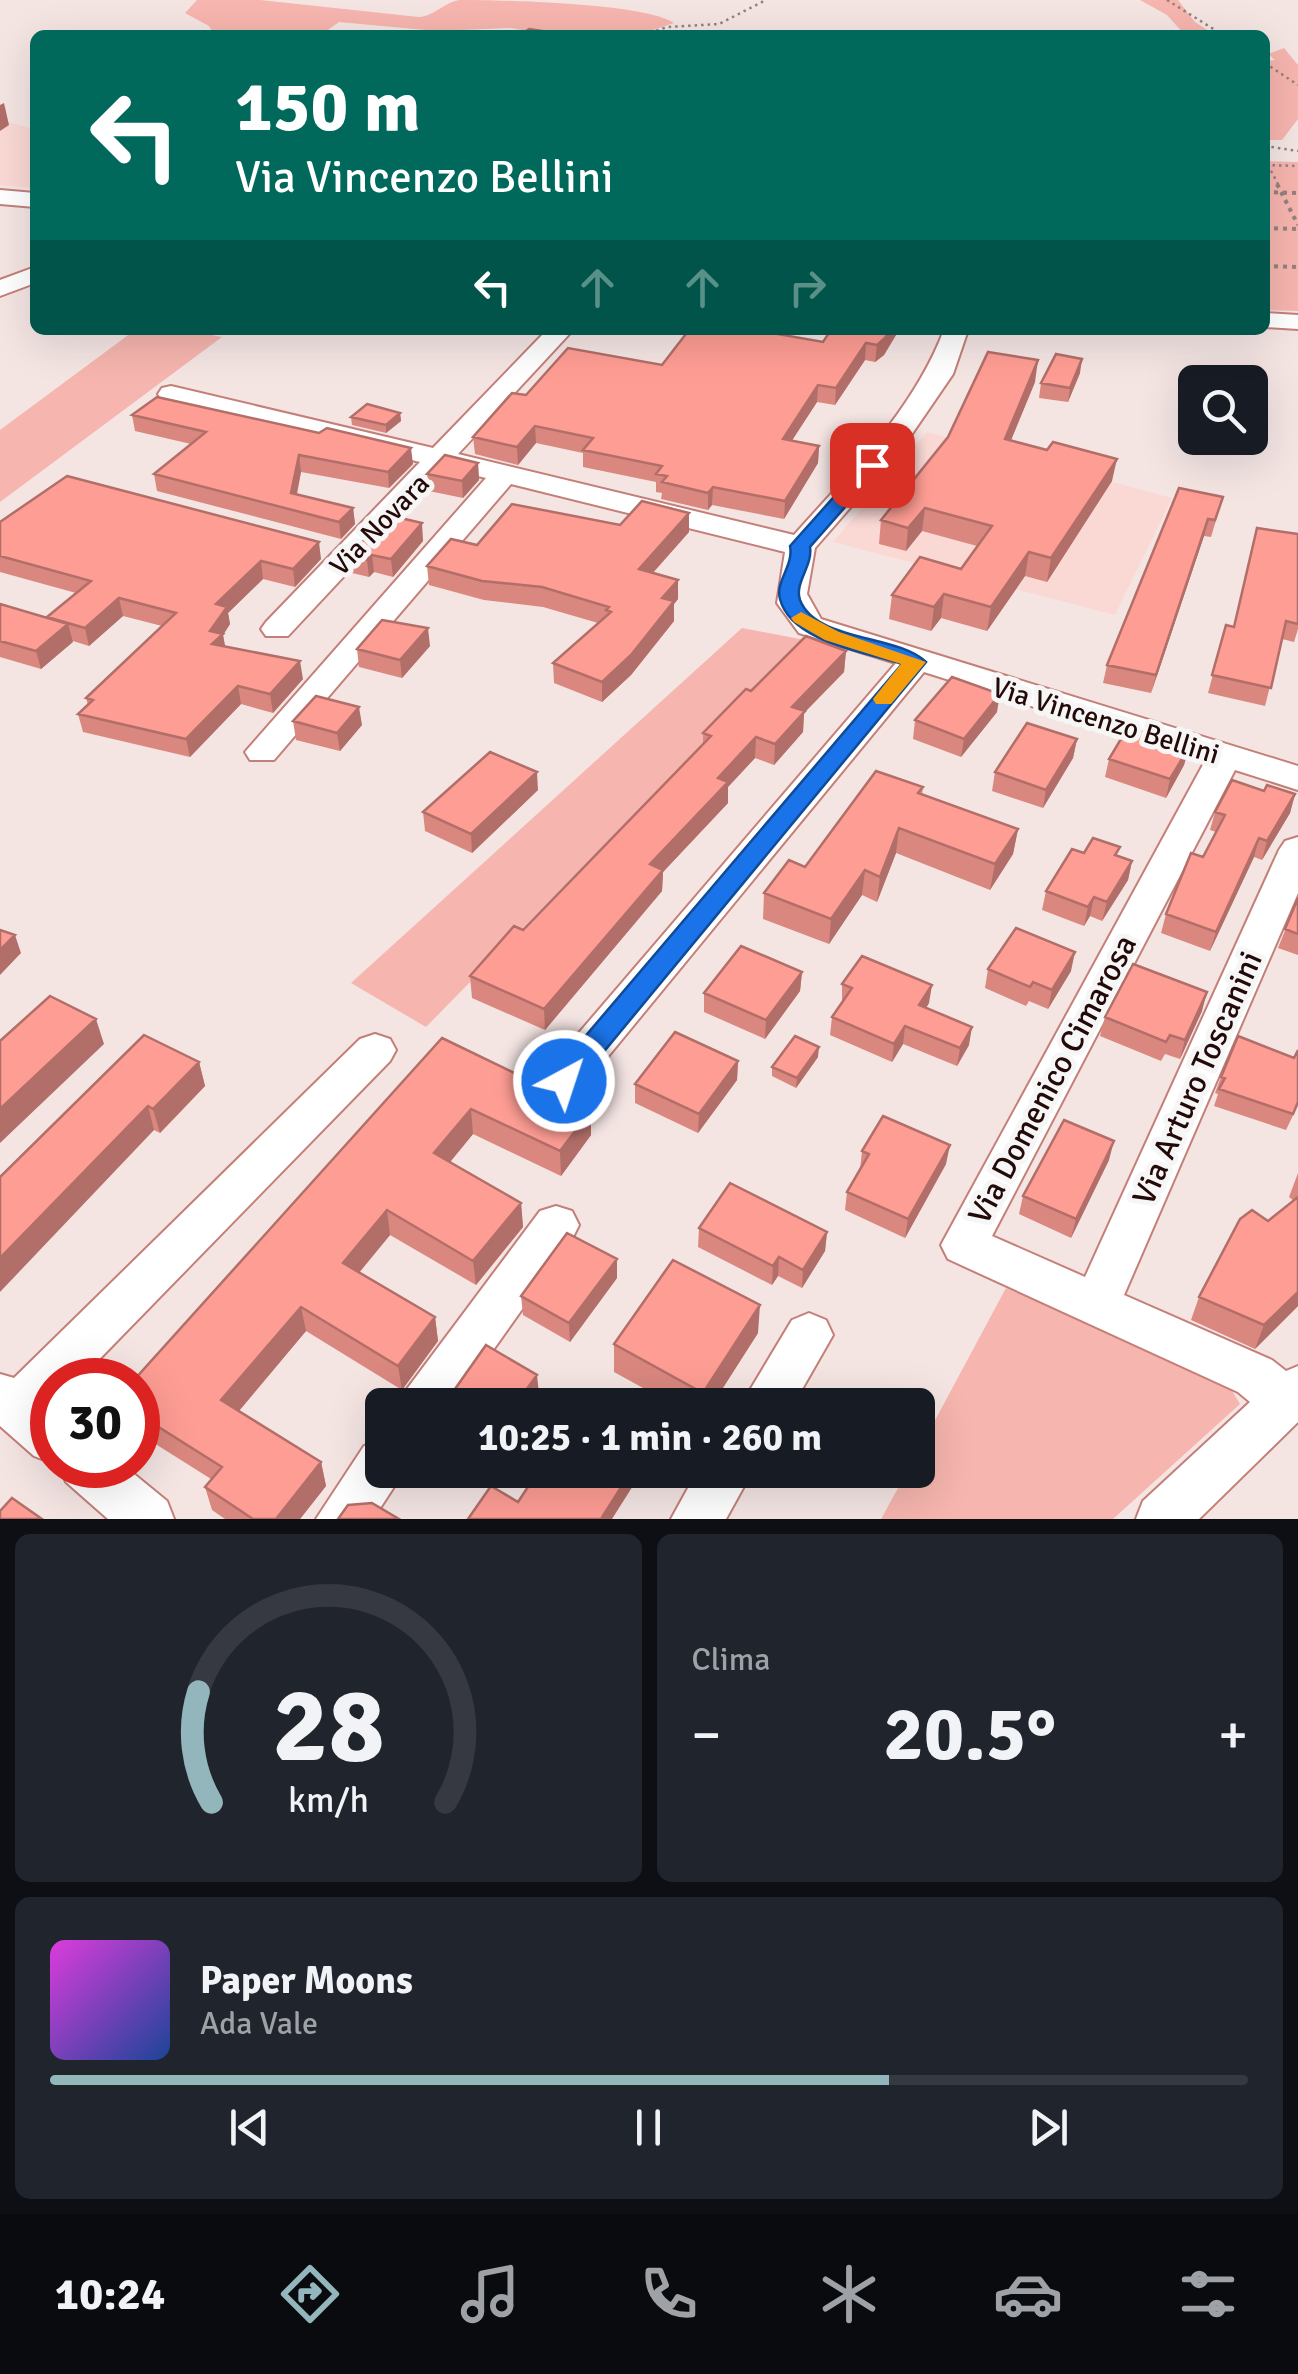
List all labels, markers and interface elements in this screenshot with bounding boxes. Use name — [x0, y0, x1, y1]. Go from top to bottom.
text: 150 m — [235, 64, 420, 150]
icon: left — [70, 70, 200, 200]
text: Via Vincenzo Bellini — [235, 150, 614, 205]
icon: left — [465, 260, 520, 315]
icon: ahead — [570, 260, 625, 315]
icon: ahead — [675, 260, 730, 315]
icon: right — [780, 260, 835, 315]
map controls — [1178, 365, 1268, 455]
button: search — [1178, 365, 1268, 455]
pin — [830, 423, 915, 508]
icon: arrive — [845, 438, 900, 493]
street label: Via Novara — [323, 467, 437, 583]
street label: Via Vincenzo Bellini — [988, 670, 1223, 772]
street label: Via Domenico Cimarosa — [960, 928, 1145, 1230]
street label: Via Arturo Toscanini — [1124, 945, 1271, 1211]
position arrow — [512, 1029, 616, 1133]
speed limit sign: 30 — [30, 1358, 160, 1488]
text: 10:25 · 1 min · 260 m — [478, 1414, 822, 1461]
text: Clima — [692, 1640, 770, 1679]
text: 28 — [272, 1662, 384, 1790]
text: 20.5° — [883, 1688, 1056, 1781]
text: − — [692, 1701, 721, 1769]
text: + — [1218, 1701, 1248, 1769]
text: km/h — [288, 1778, 369, 1822]
text: Paper Moons — [200, 1957, 413, 2004]
text: Ada Vale — [200, 2004, 318, 2043]
icon: previous — [222, 2100, 277, 2155]
icon: pause — [621, 2100, 676, 2155]
icon: next — [1021, 2100, 1076, 2155]
icon: directions — [275, 2259, 345, 2329]
icon: music — [455, 2259, 525, 2329]
icon: phone — [634, 2259, 704, 2329]
icon: climate — [814, 2259, 884, 2329]
icon: car — [993, 2259, 1063, 2329]
icon: filters — [1173, 2259, 1243, 2329]
text: 10:24 — [55, 2267, 165, 2322]

